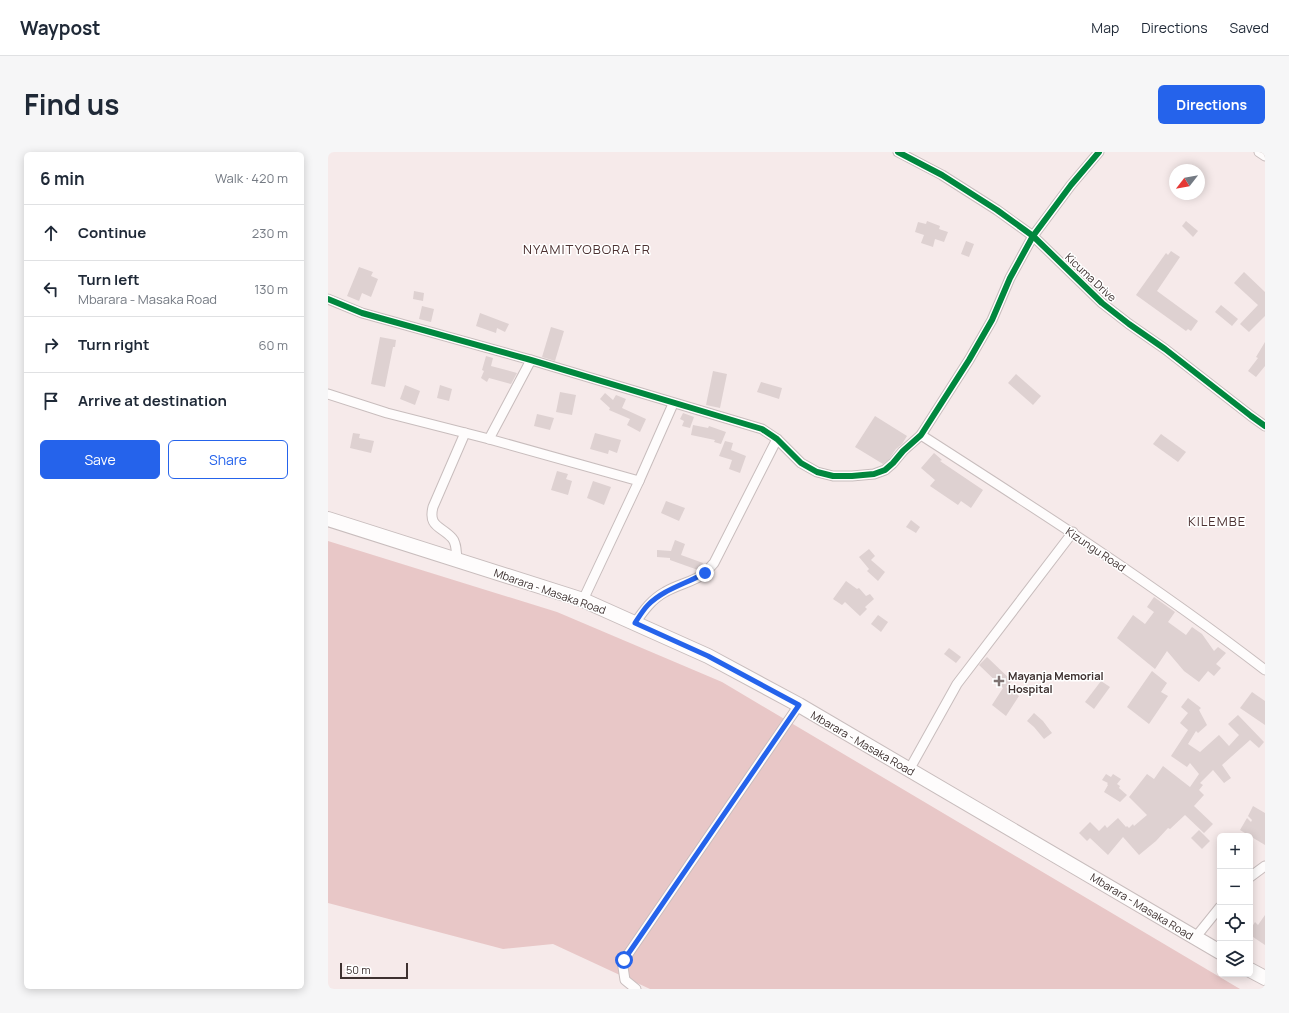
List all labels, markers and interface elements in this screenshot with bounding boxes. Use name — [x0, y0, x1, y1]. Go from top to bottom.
text: Waypost — [20, 15, 100, 41]
text: Map — [1091, 18, 1119, 37]
text: Directions — [1141, 18, 1208, 37]
text: Saved — [1230, 18, 1269, 37]
text: Find us — [24, 85, 119, 123]
button: Directions — [1158, 85, 1265, 124]
north arrow — [1169, 164, 1205, 200]
text: 6 min — [40, 167, 85, 190]
text: Walk · 420 m — [215, 169, 288, 187]
icon: ahead — [40, 222, 62, 244]
text: Continue — [78, 222, 146, 243]
text: 230 m — [252, 224, 288, 242]
district label: NYAMITYOBORA FR — [523, 240, 651, 258]
street label: Kicuma Drive — [1062, 249, 1120, 305]
text: Turn left — [78, 269, 140, 290]
icon: left — [40, 278, 62, 300]
text: 130 m — [254, 280, 288, 298]
text: Mbarara - Masaka Road — [78, 290, 217, 308]
icon: right — [40, 334, 62, 356]
text: Turn right — [78, 334, 149, 355]
text: 60 m — [258, 336, 288, 354]
icon: arrive — [40, 390, 62, 412]
text: Arrive at destination — [78, 390, 227, 411]
button: Save — [40, 440, 160, 479]
button: Share — [168, 440, 288, 479]
district label: KILEMBE — [1188, 512, 1246, 530]
street label: Kizungu Road — [1063, 523, 1129, 575]
route end — [696, 564, 714, 582]
street label: Mbarara - Masaka Road — [492, 565, 608, 617]
place label: Mayanja Memorial Hospital — [1008, 668, 1104, 696]
marker: Mayanja Memorial Hospital — [993, 675, 1005, 687]
street label: Mbarara - Masaka Road — [808, 707, 918, 779]
map controls — [1217, 833, 1253, 977]
button: + — [1217, 833, 1253, 869]
street label: Mbarara - Masaka Road — [1088, 869, 1196, 943]
button: − — [1217, 869, 1253, 905]
button: locate — [1217, 905, 1253, 941]
button: layers — [1217, 941, 1253, 977]
route start — [615, 951, 633, 969]
scale bar — [340, 961, 408, 980]
text: 50 m — [346, 962, 371, 977]

